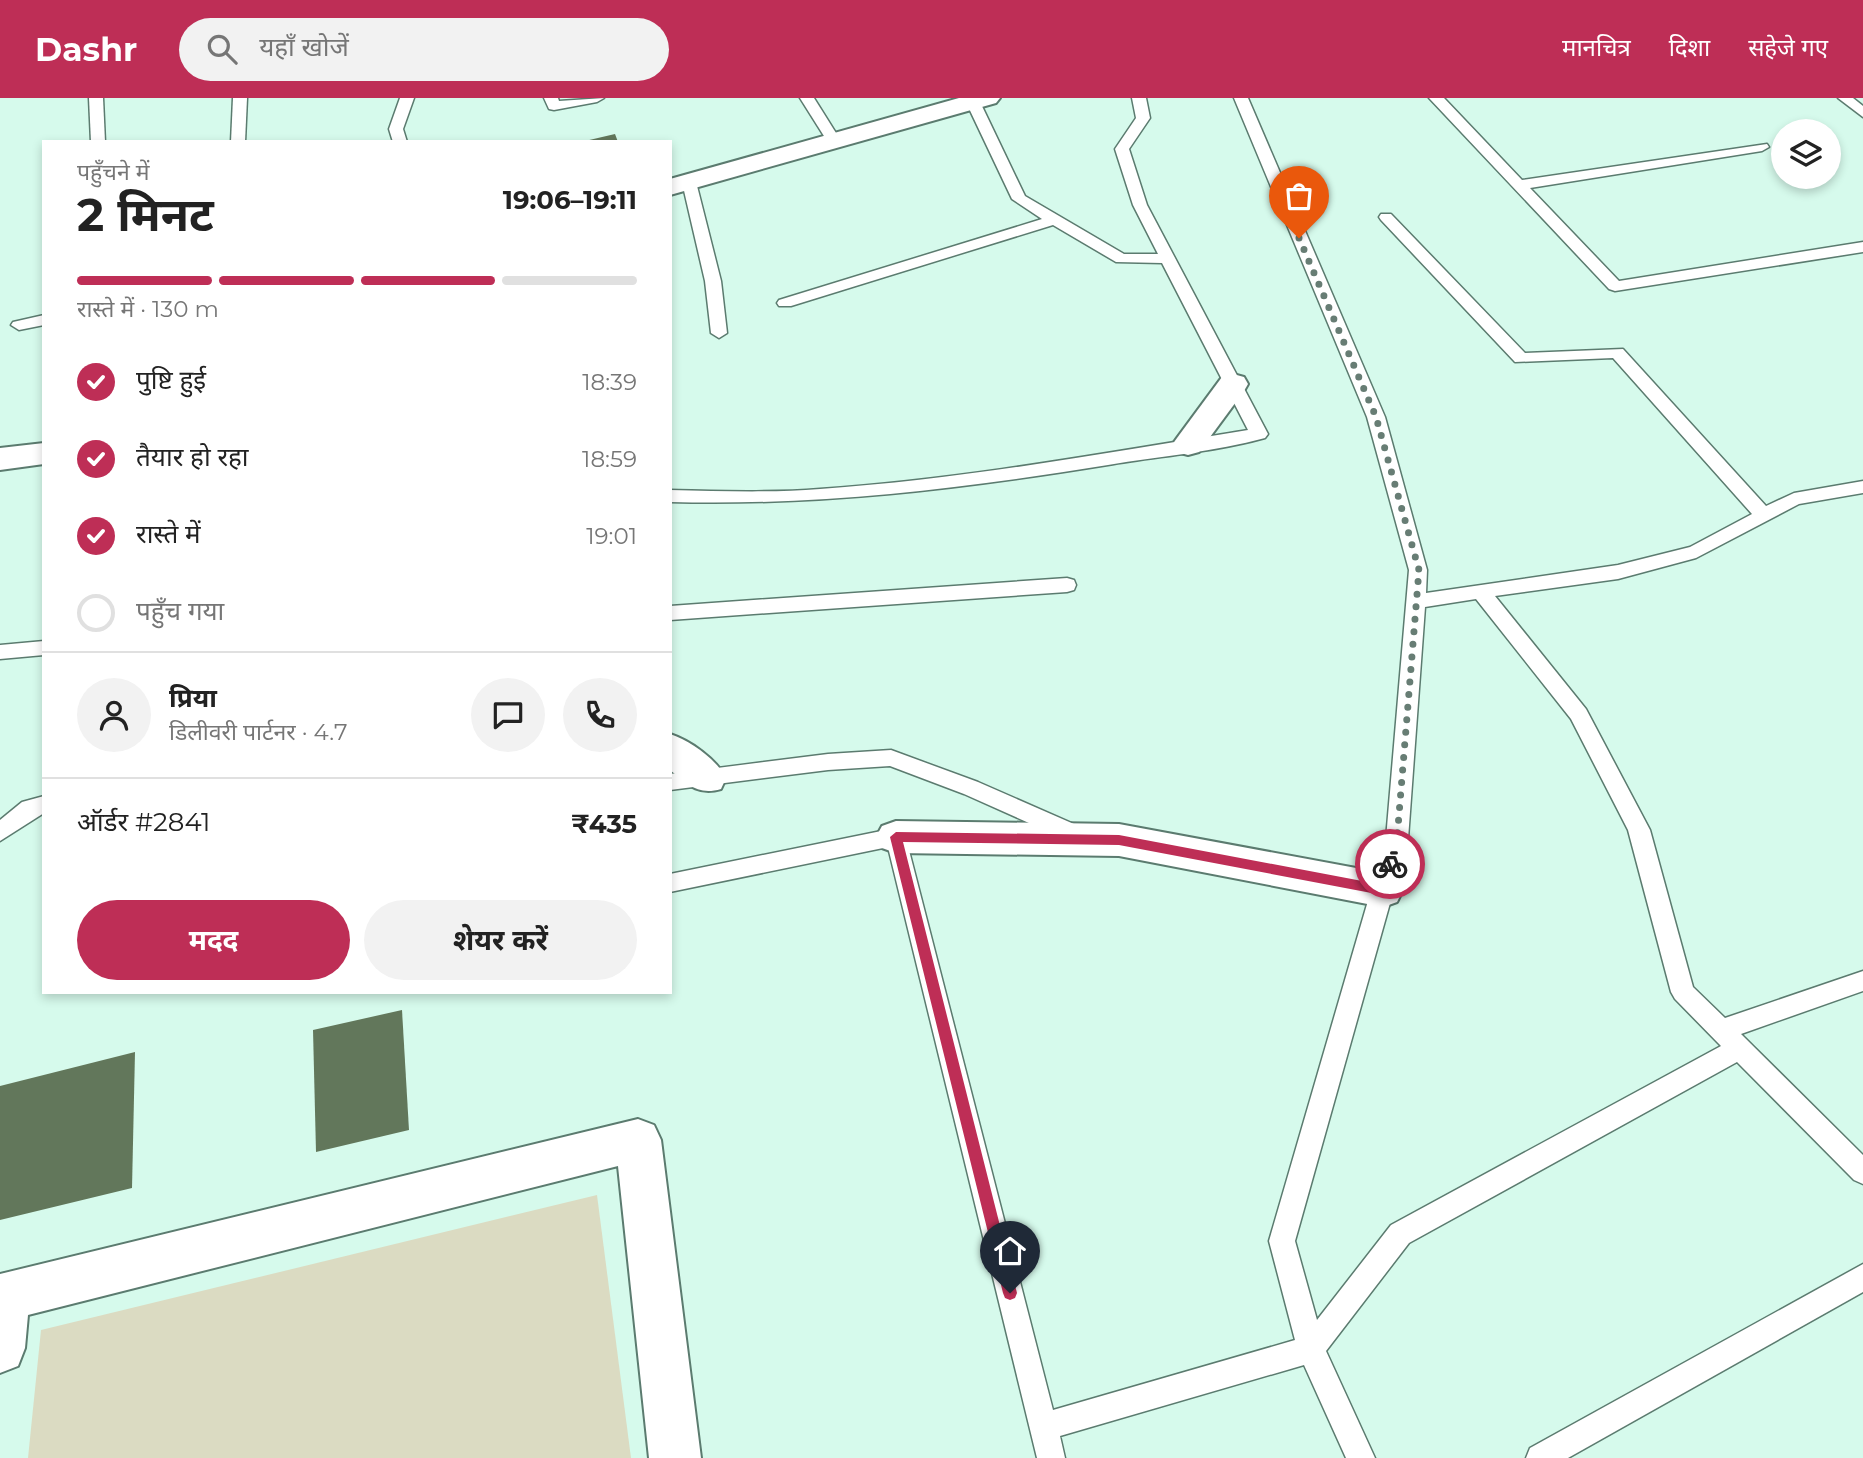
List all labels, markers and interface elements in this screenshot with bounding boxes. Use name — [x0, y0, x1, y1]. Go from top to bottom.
search box — [179, 18, 669, 81]
text: Dashr — [35, 29, 137, 69]
icon: search — [203, 30, 241, 68]
text: यहाँ खोजें — [259, 31, 349, 63]
text: मानचित्र — [1562, 33, 1631, 62]
text: दिशा — [1669, 33, 1710, 62]
text: सहेजे गए — [1748, 33, 1828, 62]
map controls — [1771, 119, 1841, 189]
button: layers — [1771, 119, 1841, 189]
text: पहुँचने में — [77, 158, 149, 186]
pin — [1269, 166, 1329, 238]
icon: bag — [1280, 177, 1318, 215]
text: 19:06–19:11 — [503, 184, 637, 216]
text: 2 मिनट — [77, 186, 214, 243]
text: रास्ते में · 130 m — [77, 295, 219, 323]
icon: check — [77, 363, 115, 401]
text: पुष्टि हुई — [136, 364, 206, 396]
text: 18:39 — [582, 368, 637, 396]
icon: check — [77, 440, 115, 478]
text: तैयार हो रहा — [136, 441, 249, 473]
text: 18:59 — [582, 445, 637, 473]
icon: check — [77, 517, 115, 555]
text: रास्ते में — [136, 518, 201, 550]
text: 19:01 — [586, 522, 637, 550]
text: पहुँच गया — [136, 595, 224, 627]
button: person — [77, 678, 151, 752]
button: chat — [471, 678, 545, 752]
button: phone — [563, 678, 637, 752]
text: प्रिया — [169, 682, 217, 714]
text: डिलीवरी पार्टनर · 4.7 — [169, 718, 347, 746]
text: ऑर्डर #2841 — [77, 806, 210, 838]
text: ₹435 — [571, 808, 637, 840]
courier — [1355, 829, 1425, 899]
icon: bike — [1371, 845, 1409, 883]
button: मदद — [77, 900, 350, 980]
button: शेयर करें — [364, 900, 637, 980]
pin — [980, 1221, 1040, 1293]
icon: home — [991, 1232, 1029, 1270]

